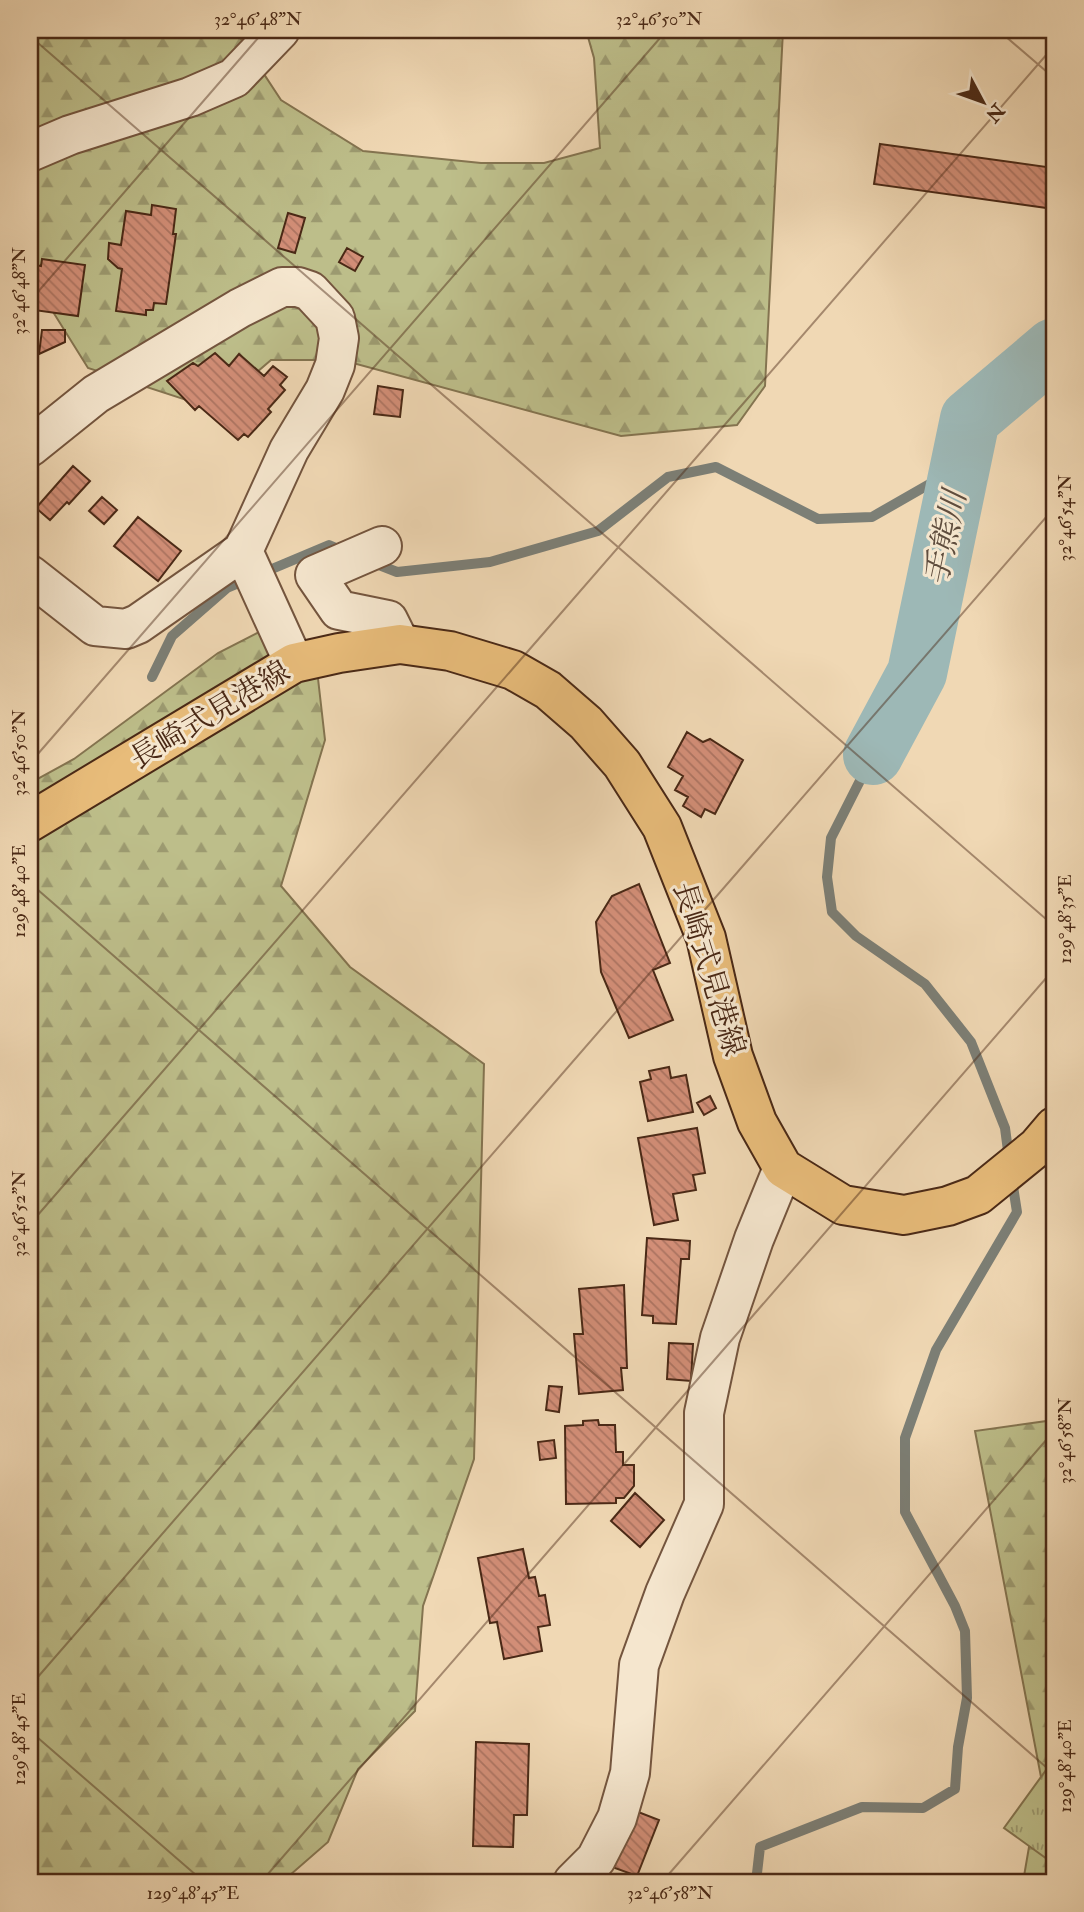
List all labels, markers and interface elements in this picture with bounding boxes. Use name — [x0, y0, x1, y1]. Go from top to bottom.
text: 32°46'48"N — [214, 8, 302, 31]
text: 32°46'50"N — [616, 8, 702, 31]
north arrow — [948, 66, 1018, 136]
text: N — [980, 97, 1010, 128]
text: 32°46'48"N — [8, 247, 31, 335]
text: 32°46'54"N — [1054, 475, 1077, 561]
water label: 手熊川 — [916, 484, 976, 589]
street label: 長崎式見港線 — [123, 653, 297, 777]
text: 32°46'50"N — [8, 710, 31, 796]
text: 129°48'40"E — [8, 844, 31, 938]
text: 129°48'35"E — [1054, 874, 1077, 964]
street label: 長崎式見港線 — [665, 878, 753, 1060]
text: 32°46'52"N — [8, 1171, 31, 1257]
text: 32°46'58"N — [1054, 1398, 1077, 1484]
text: 129°48'45"E — [8, 1693, 31, 1785]
text: 129°48'40"E — [1054, 1719, 1077, 1813]
text: 129°48'45"E — [147, 1882, 239, 1905]
text: 32°46'58"N — [627, 1882, 713, 1905]

